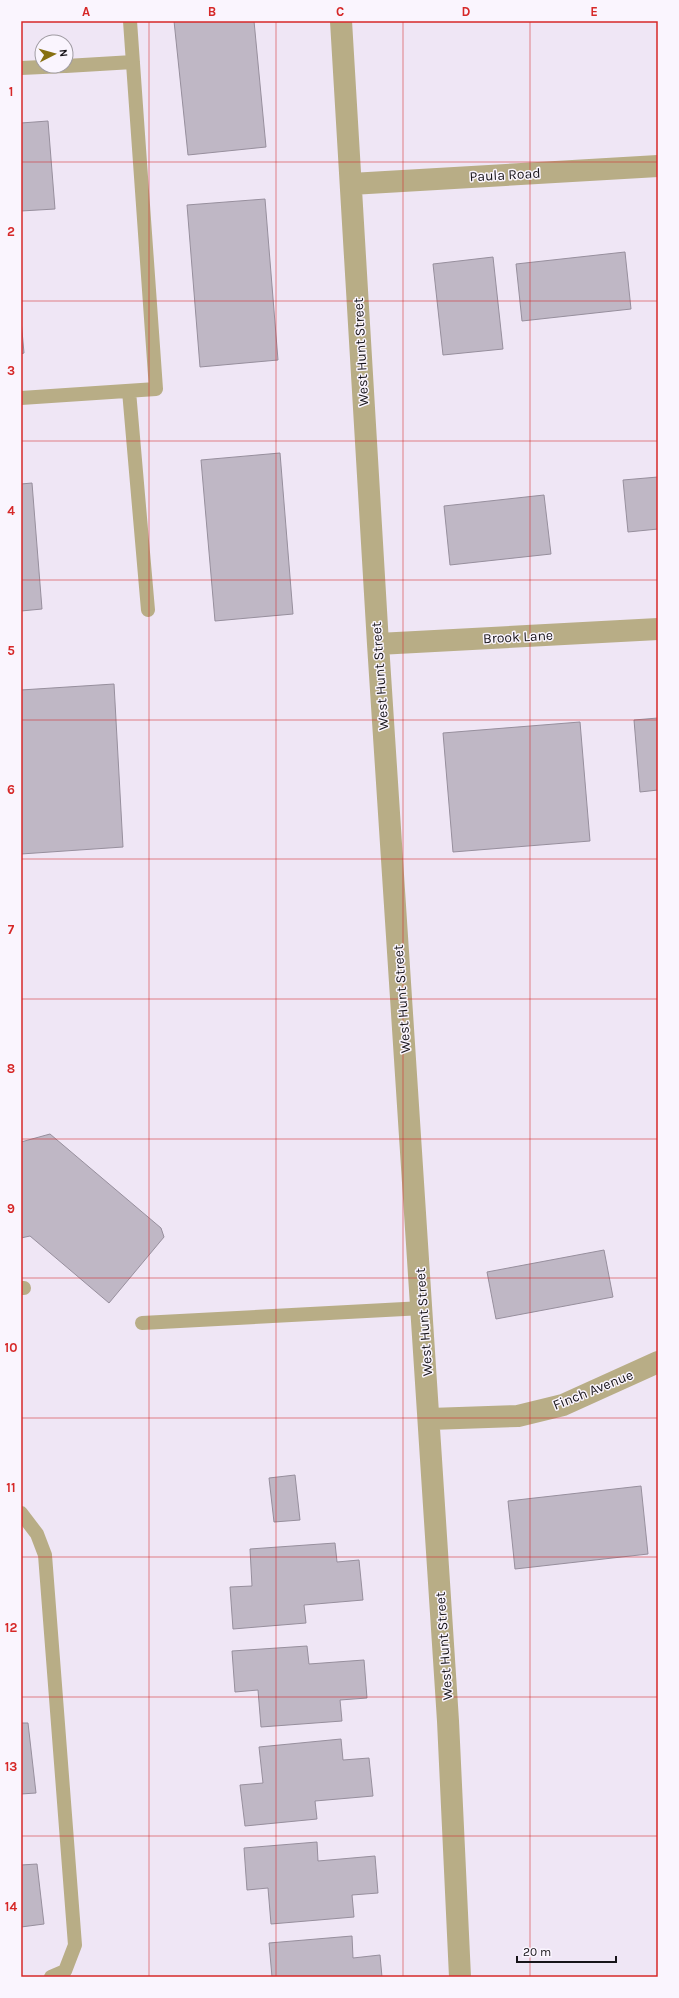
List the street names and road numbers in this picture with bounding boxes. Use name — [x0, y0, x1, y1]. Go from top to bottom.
street label: Paula Road — [469, 165, 541, 185]
street label: West Hunt Street — [350, 297, 372, 407]
street label: West Hunt Street — [368, 621, 392, 731]
street label: Brook Lane — [483, 627, 553, 647]
street label: West Hunt Street — [390, 944, 414, 1054]
street label: West Hunt Street — [412, 1267, 436, 1377]
street label: Finch Avenue — [550, 1366, 636, 1414]
street label: West Hunt Street — [432, 1591, 456, 1701]

